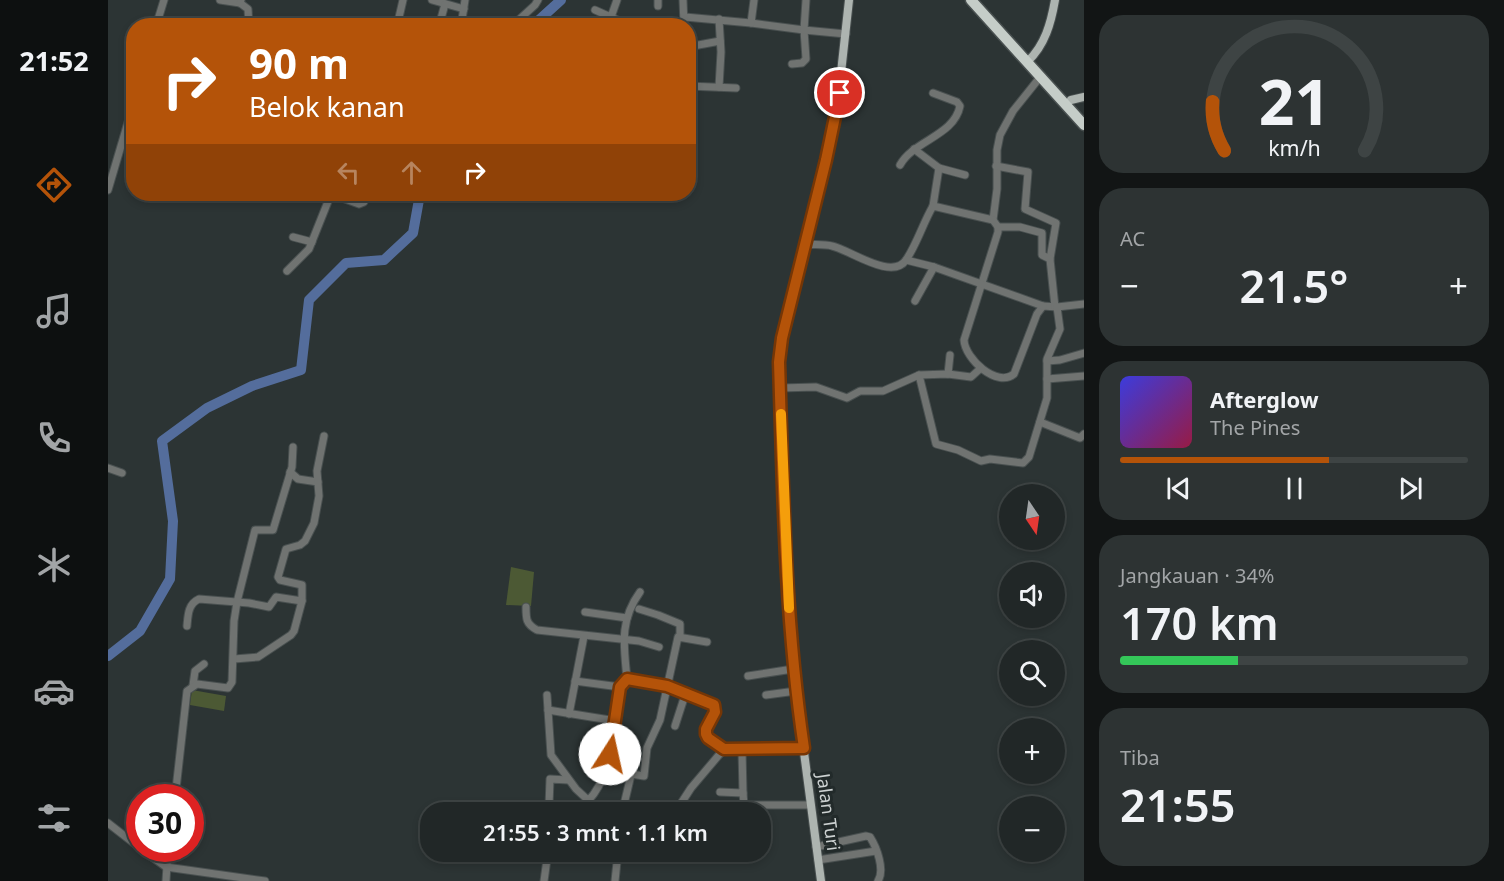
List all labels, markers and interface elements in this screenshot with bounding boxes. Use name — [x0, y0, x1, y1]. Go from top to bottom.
text: 90 m — [249, 34, 349, 91]
text: 21:52 — [19, 42, 89, 79]
icon: right — [150, 42, 228, 120]
text: 21 — [1258, 58, 1330, 143]
pin — [814, 67, 865, 118]
icon: arrive — [823, 76, 856, 109]
text: Belok kanan — [249, 88, 405, 125]
text: km/h — [1268, 133, 1320, 162]
icon: left — [332, 156, 365, 189]
icon: ahead — [395, 156, 428, 189]
icon: right — [458, 156, 491, 189]
icon: directions — [33, 164, 75, 206]
text: AC — [1120, 225, 1145, 252]
text: 21.5° — [1240, 255, 1348, 316]
text: − — [1120, 263, 1139, 308]
text: + — [1449, 263, 1468, 308]
icon: music — [33, 290, 75, 332]
text: Afterglow — [1210, 384, 1319, 414]
text: The Pines — [1210, 414, 1300, 441]
icon: phone — [33, 417, 75, 459]
icon: previous — [1162, 472, 1195, 505]
icon: pause — [1278, 472, 1311, 505]
icon: next — [1394, 472, 1427, 505]
north arrow — [999, 484, 1065, 550]
map controls — [999, 484, 1065, 862]
icon: climate — [33, 544, 75, 586]
button: sound — [999, 562, 1065, 628]
text: Jangkauan · 34% — [1120, 562, 1274, 589]
text: 170 km — [1120, 592, 1279, 653]
button: search — [999, 640, 1065, 706]
icon: car — [33, 670, 75, 712]
button: + — [999, 718, 1065, 784]
position arrow — [578, 722, 642, 786]
text: Tiba — [1120, 744, 1160, 771]
street label: Jalan Turi — [811, 770, 846, 852]
text: 21:55 — [1120, 774, 1235, 835]
speed limit sign: 30 — [126, 784, 204, 862]
button: − — [999, 796, 1065, 862]
icon: filters — [33, 797, 75, 839]
text: 21:55 · 3 mnt · 1.1 km — [483, 817, 708, 847]

